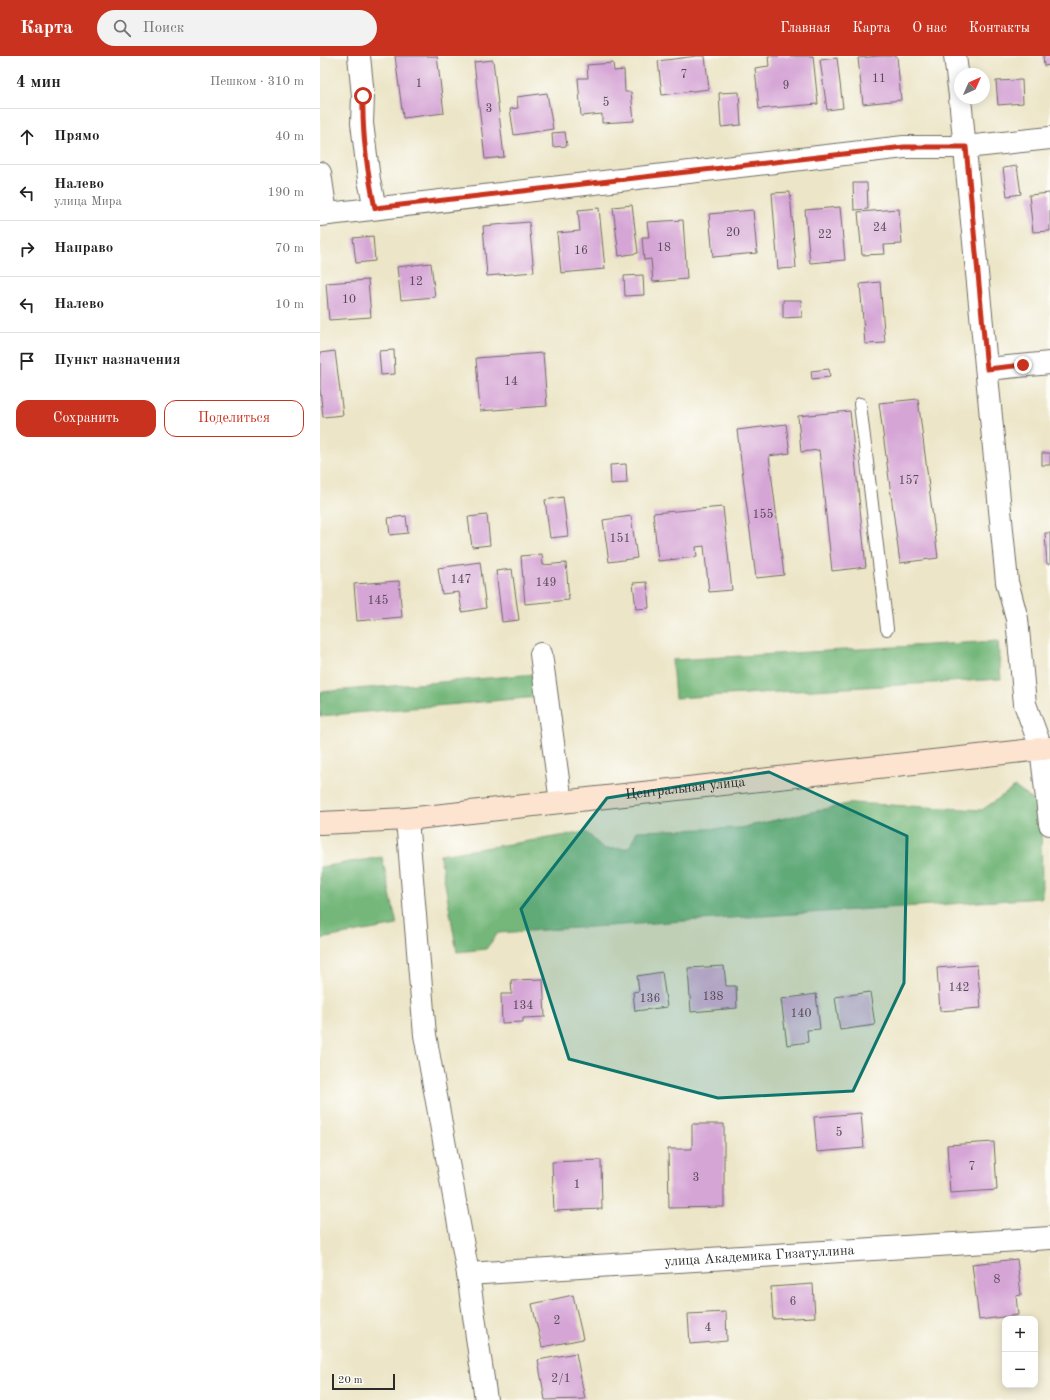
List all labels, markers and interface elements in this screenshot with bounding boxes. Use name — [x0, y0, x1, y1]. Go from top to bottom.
search box — [97, 10, 377, 46]
icon: search — [111, 17, 133, 39]
text: Карта — [20, 19, 73, 38]
text: Поиск — [143, 21, 184, 36]
text: Главная — [780, 21, 830, 35]
text: Карта — [852, 21, 890, 35]
text: О нас — [912, 21, 947, 35]
text: Контакты — [969, 21, 1030, 35]
north arrow — [954, 68, 990, 104]
house number: 7 — [681, 69, 687, 81]
house number: 11 — [872, 73, 886, 85]
text: 4 мин — [16, 74, 61, 91]
text: Пешком · 310 m — [210, 75, 304, 88]
house number: 1 — [416, 78, 422, 90]
house number: 9 — [783, 80, 789, 92]
route start — [354, 87, 372, 105]
house number: 5 — [603, 96, 610, 109]
house number: 3 — [486, 103, 492, 115]
icon: ahead — [16, 126, 38, 148]
text: Прямо — [54, 129, 100, 144]
text: 40 m — [275, 130, 304, 143]
text: Налево — [54, 177, 104, 192]
icon: left — [16, 182, 38, 204]
text: 190 m — [267, 186, 304, 199]
text: улица Мира — [54, 195, 122, 208]
house number: 24 — [873, 222, 887, 234]
house number: 20 — [726, 227, 740, 239]
house number: 22 — [818, 229, 832, 241]
icon: right — [16, 238, 38, 260]
text: Направо — [54, 241, 113, 256]
text: 70 m — [275, 242, 304, 255]
house number: 18 — [657, 242, 671, 254]
house number: 16 — [574, 245, 588, 257]
house number: 12 — [409, 276, 423, 288]
icon: left — [16, 294, 38, 316]
house number: 10 — [342, 294, 356, 306]
text: Налево — [54, 297, 104, 312]
text: 10 m — [275, 298, 304, 311]
icon: arrive — [16, 350, 38, 372]
text: Пункт назначения — [54, 353, 181, 368]
route end — [1014, 356, 1032, 374]
house number: 14 — [504, 376, 518, 388]
button: Сохранить — [16, 400, 156, 437]
button: Поделиться — [164, 400, 304, 437]
house number: 157 — [899, 474, 919, 487]
house number: 155 — [753, 508, 773, 521]
house number: 151 — [610, 532, 630, 545]
house number: 147 — [451, 574, 471, 586]
house number: 149 — [536, 577, 556, 589]
house number: 145 — [368, 594, 388, 607]
street label: Центральная улица — [624, 775, 746, 802]
house number: 142 — [949, 982, 969, 994]
house number: 138 — [703, 991, 723, 1003]
house number: 136 — [640, 993, 660, 1005]
house number: 134 — [513, 1000, 533, 1012]
house number: 140 — [791, 1008, 811, 1020]
house number: 5 — [836, 1126, 843, 1139]
house number: 7 — [969, 1161, 975, 1173]
house number: 3 — [693, 1172, 699, 1184]
house number: 1 — [574, 1179, 580, 1191]
street label: улица Академика Гизатуллина — [664, 1243, 855, 1269]
house number: 8 — [994, 1274, 1001, 1286]
house number: 6 — [790, 1296, 797, 1308]
house number: 2 — [554, 1315, 560, 1327]
map controls — [1002, 1316, 1038, 1388]
button: + — [1002, 1316, 1038, 1352]
house number: 4 — [705, 1322, 712, 1334]
button: − — [1002, 1352, 1038, 1388]
scale bar — [332, 1372, 395, 1391]
house number: 2/1 — [551, 1373, 571, 1385]
text: 20 m — [338, 1375, 363, 1386]

